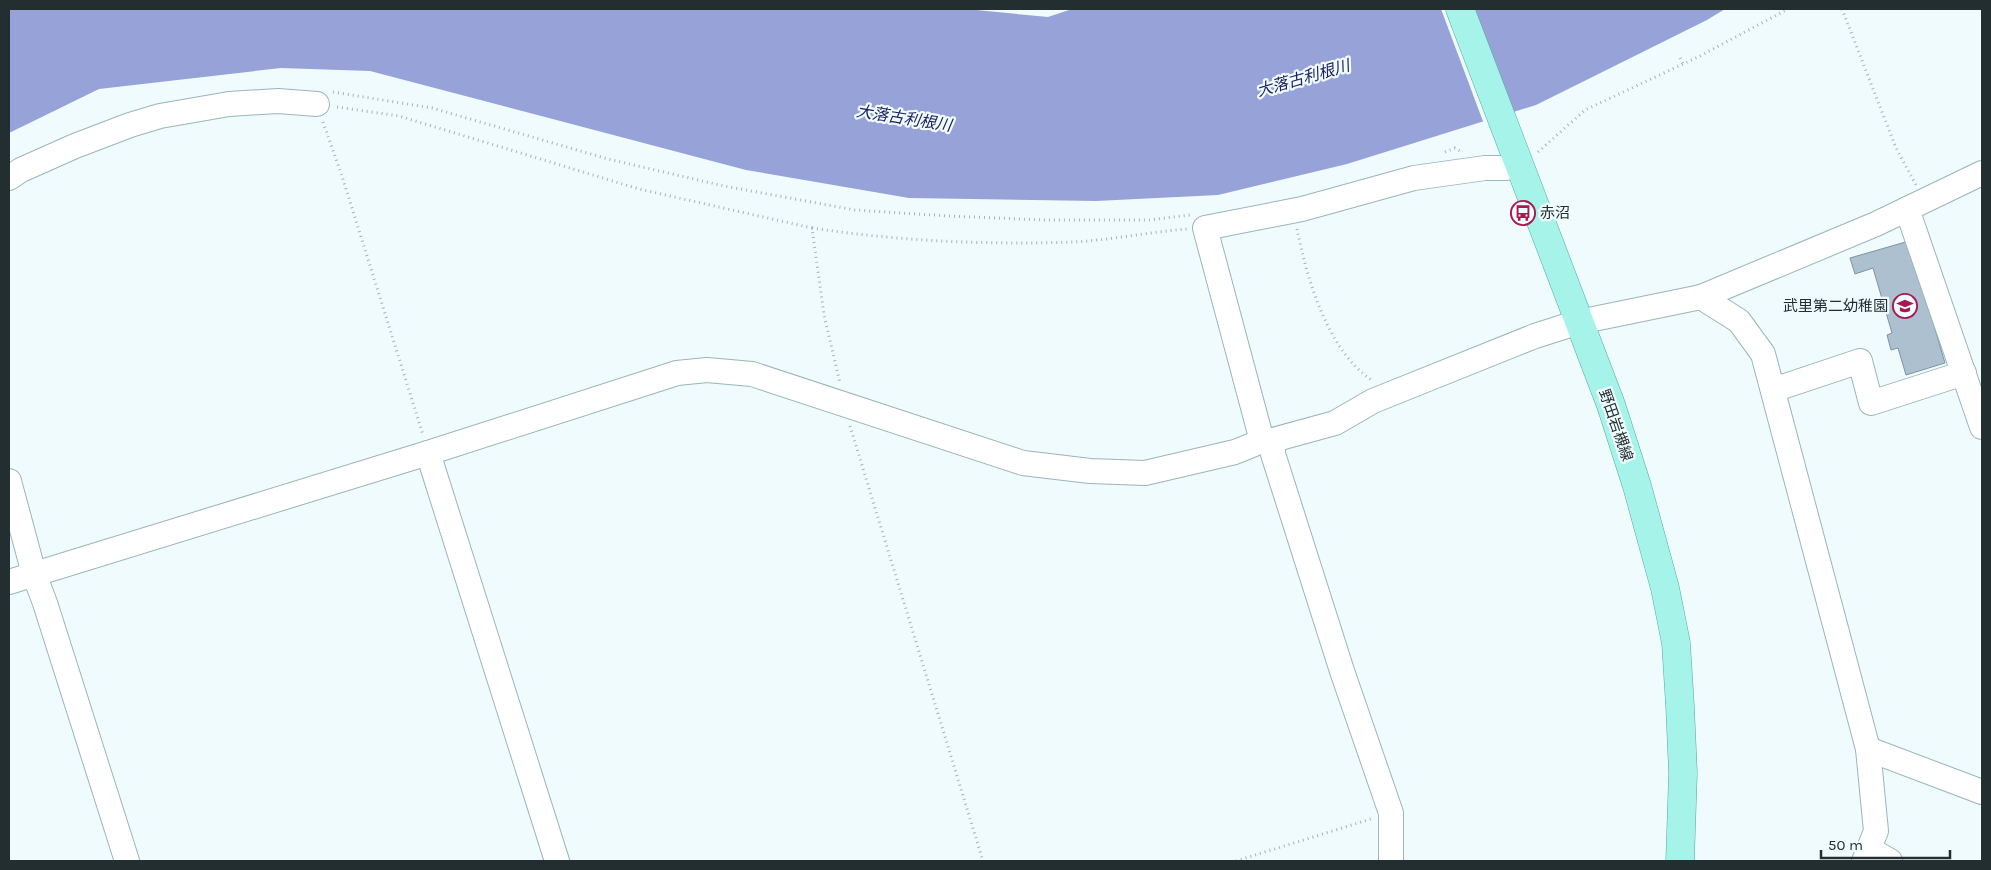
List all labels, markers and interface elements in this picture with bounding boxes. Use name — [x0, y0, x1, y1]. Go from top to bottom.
water label: 大落古利根川 — [1254, 55, 1354, 100]
water label: 大落古利根川 — [855, 101, 955, 135]
bus stop icon: 赤沼 — [1510, 200, 1536, 226]
place label: 赤沼 — [1540, 204, 1570, 222]
school or university icon: 武里第二幼稚園 — [1892, 293, 1918, 319]
place label: 武里第二幼稚園 — [1783, 297, 1888, 315]
street label: 野田岩槻線 — [1595, 387, 1637, 463]
scale bar — [1821, 828, 1950, 860]
text: 50 m — [1828, 836, 1863, 854]

